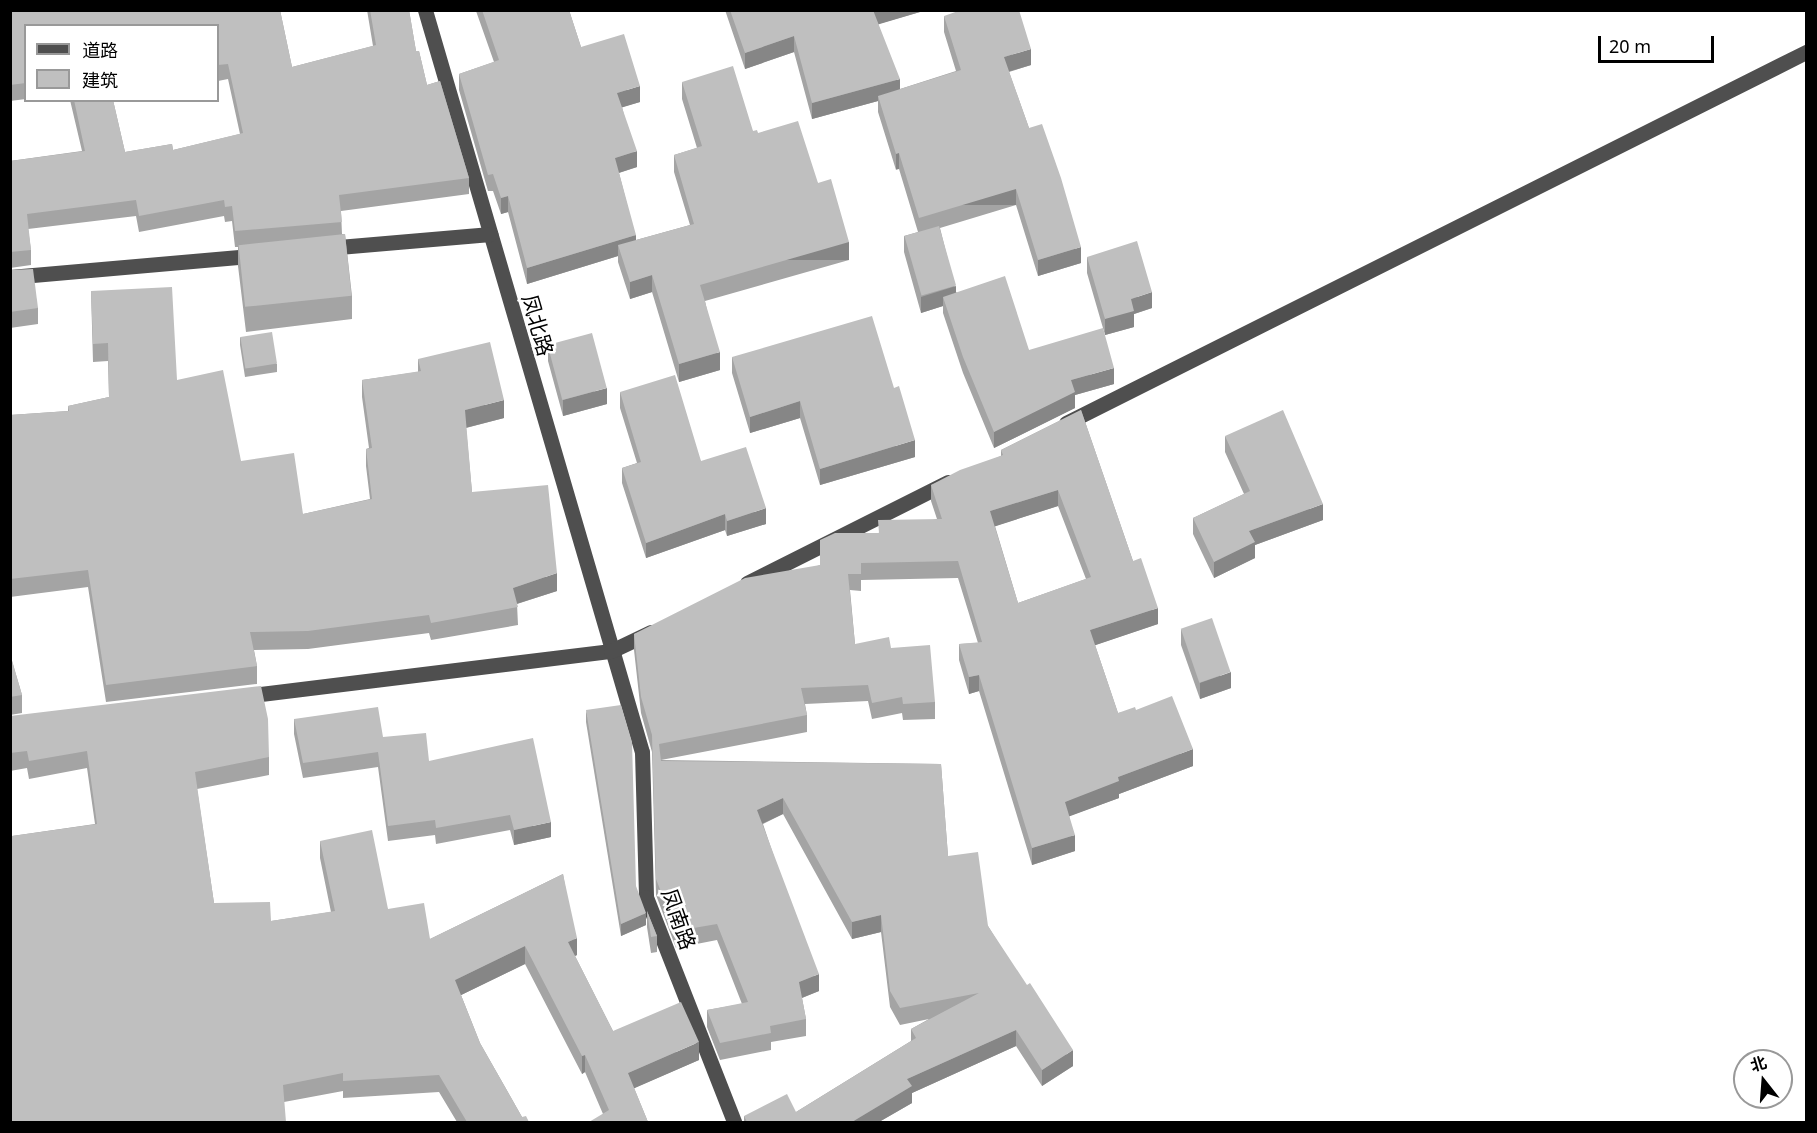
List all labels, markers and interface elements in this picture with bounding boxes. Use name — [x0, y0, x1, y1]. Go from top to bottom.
legend — [24, 24, 219, 102]
scale bar — [1601, 24, 1716, 62]
text: 20 m — [1609, 34, 1651, 58]
text: 道路 — [82, 38, 118, 62]
text: 建筑 — [82, 68, 118, 92]
street label: 凤北路 — [517, 291, 559, 359]
street label: 凤南路 — [657, 885, 701, 953]
north arrow — [1733, 1049, 1793, 1109]
text: 北 — [1747, 1051, 1769, 1077]

